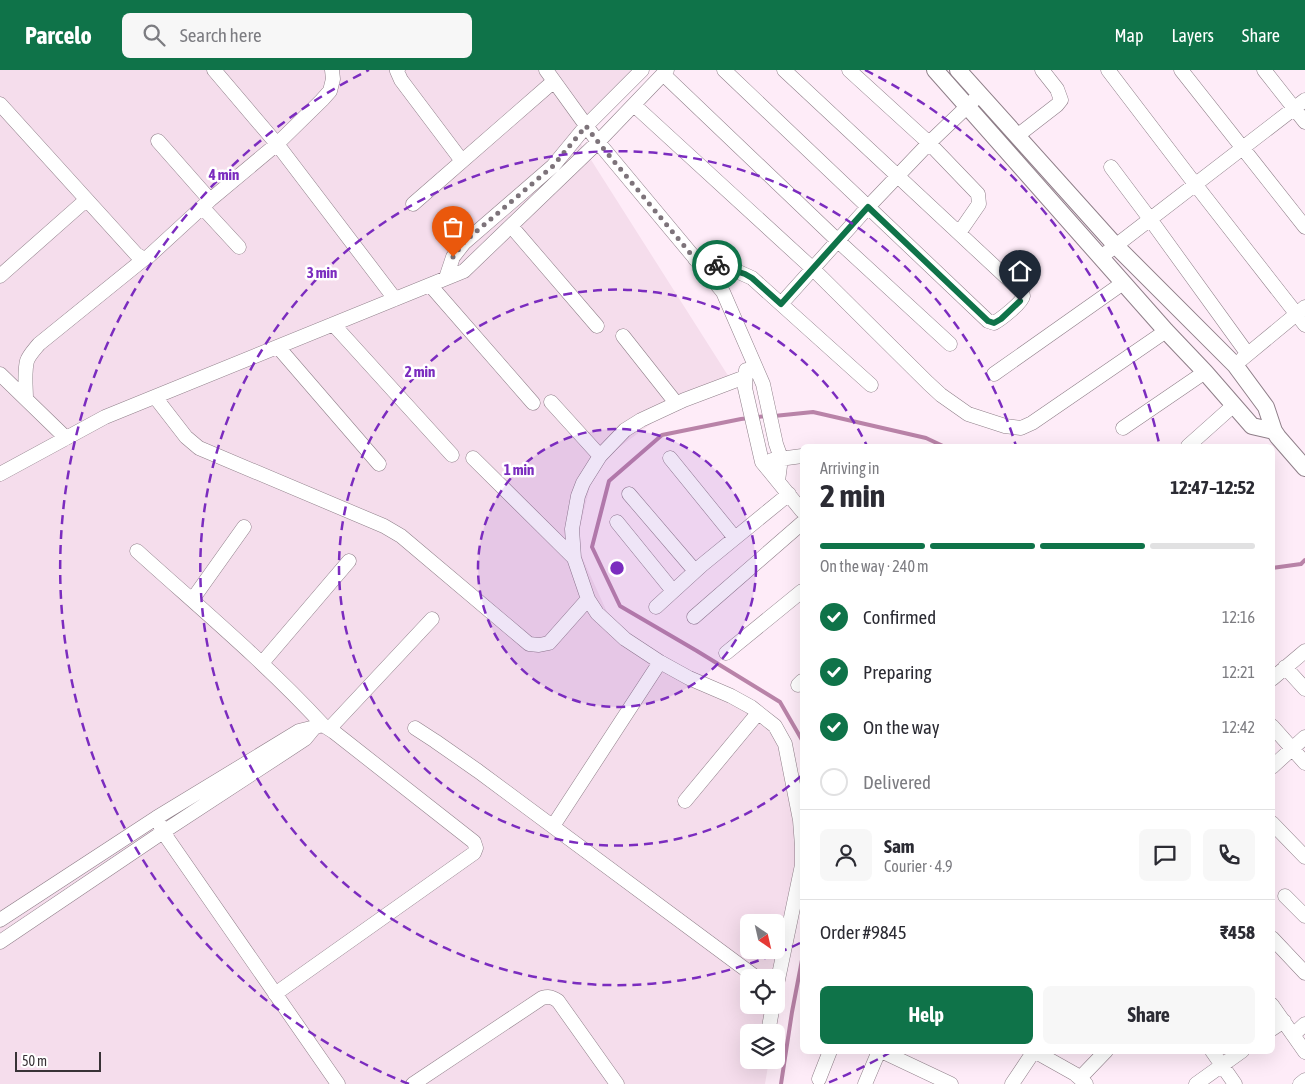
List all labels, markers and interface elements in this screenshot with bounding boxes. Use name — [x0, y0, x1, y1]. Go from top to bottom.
search box — [122, 13, 472, 58]
icon: search — [140, 21, 168, 49]
text: Parcelo — [25, 22, 92, 49]
text: Search here — [180, 24, 262, 46]
text: Map — [1114, 25, 1143, 46]
text: Layers — [1171, 25, 1214, 46]
text: Share — [1242, 25, 1280, 46]
text: 4 min — [208, 166, 239, 183]
pin — [432, 206, 474, 257]
icon: bag — [439, 213, 467, 241]
courier — [692, 240, 742, 290]
pin — [999, 250, 1041, 301]
icon: bike — [703, 251, 731, 279]
icon: home — [1006, 257, 1034, 285]
text: 3 min — [307, 264, 337, 281]
text: 2 min — [405, 363, 435, 380]
text: Arriving in — [820, 459, 880, 477]
text: 1 min — [504, 461, 534, 478]
text: 12:47–12:52 — [1170, 476, 1255, 498]
text: 2 min — [820, 477, 885, 514]
text: On the way · 240 m — [820, 557, 929, 575]
centre of rings — [608, 559, 626, 577]
icon: check — [820, 603, 848, 631]
text: Confirmed — [863, 606, 936, 628]
text: 12:16 — [1222, 608, 1255, 626]
icon: check — [820, 658, 848, 686]
text: Preparing — [863, 661, 932, 683]
text: 12:21 — [1222, 663, 1255, 681]
icon: check — [820, 713, 848, 741]
text: On the way — [863, 716, 940, 738]
text: 12:42 — [1222, 718, 1255, 736]
text: Delivered — [863, 771, 931, 793]
button: person — [820, 829, 872, 881]
button: chat — [1139, 829, 1191, 881]
button: phone — [1203, 829, 1255, 881]
text: Sam — [884, 835, 915, 857]
text: Courier · 4.9 — [884, 857, 953, 875]
north arrow — [740, 914, 785, 959]
map controls — [740, 914, 785, 1069]
text: Order #9845 — [820, 921, 907, 943]
text: ₹458 — [1220, 921, 1255, 943]
button: locate — [740, 969, 785, 1014]
button: Help — [820, 986, 1033, 1044]
button: Share — [1043, 986, 1255, 1044]
button: layers — [740, 1024, 785, 1069]
scale bar — [15, 1049, 101, 1072]
text: 50 m — [22, 1053, 47, 1069]

